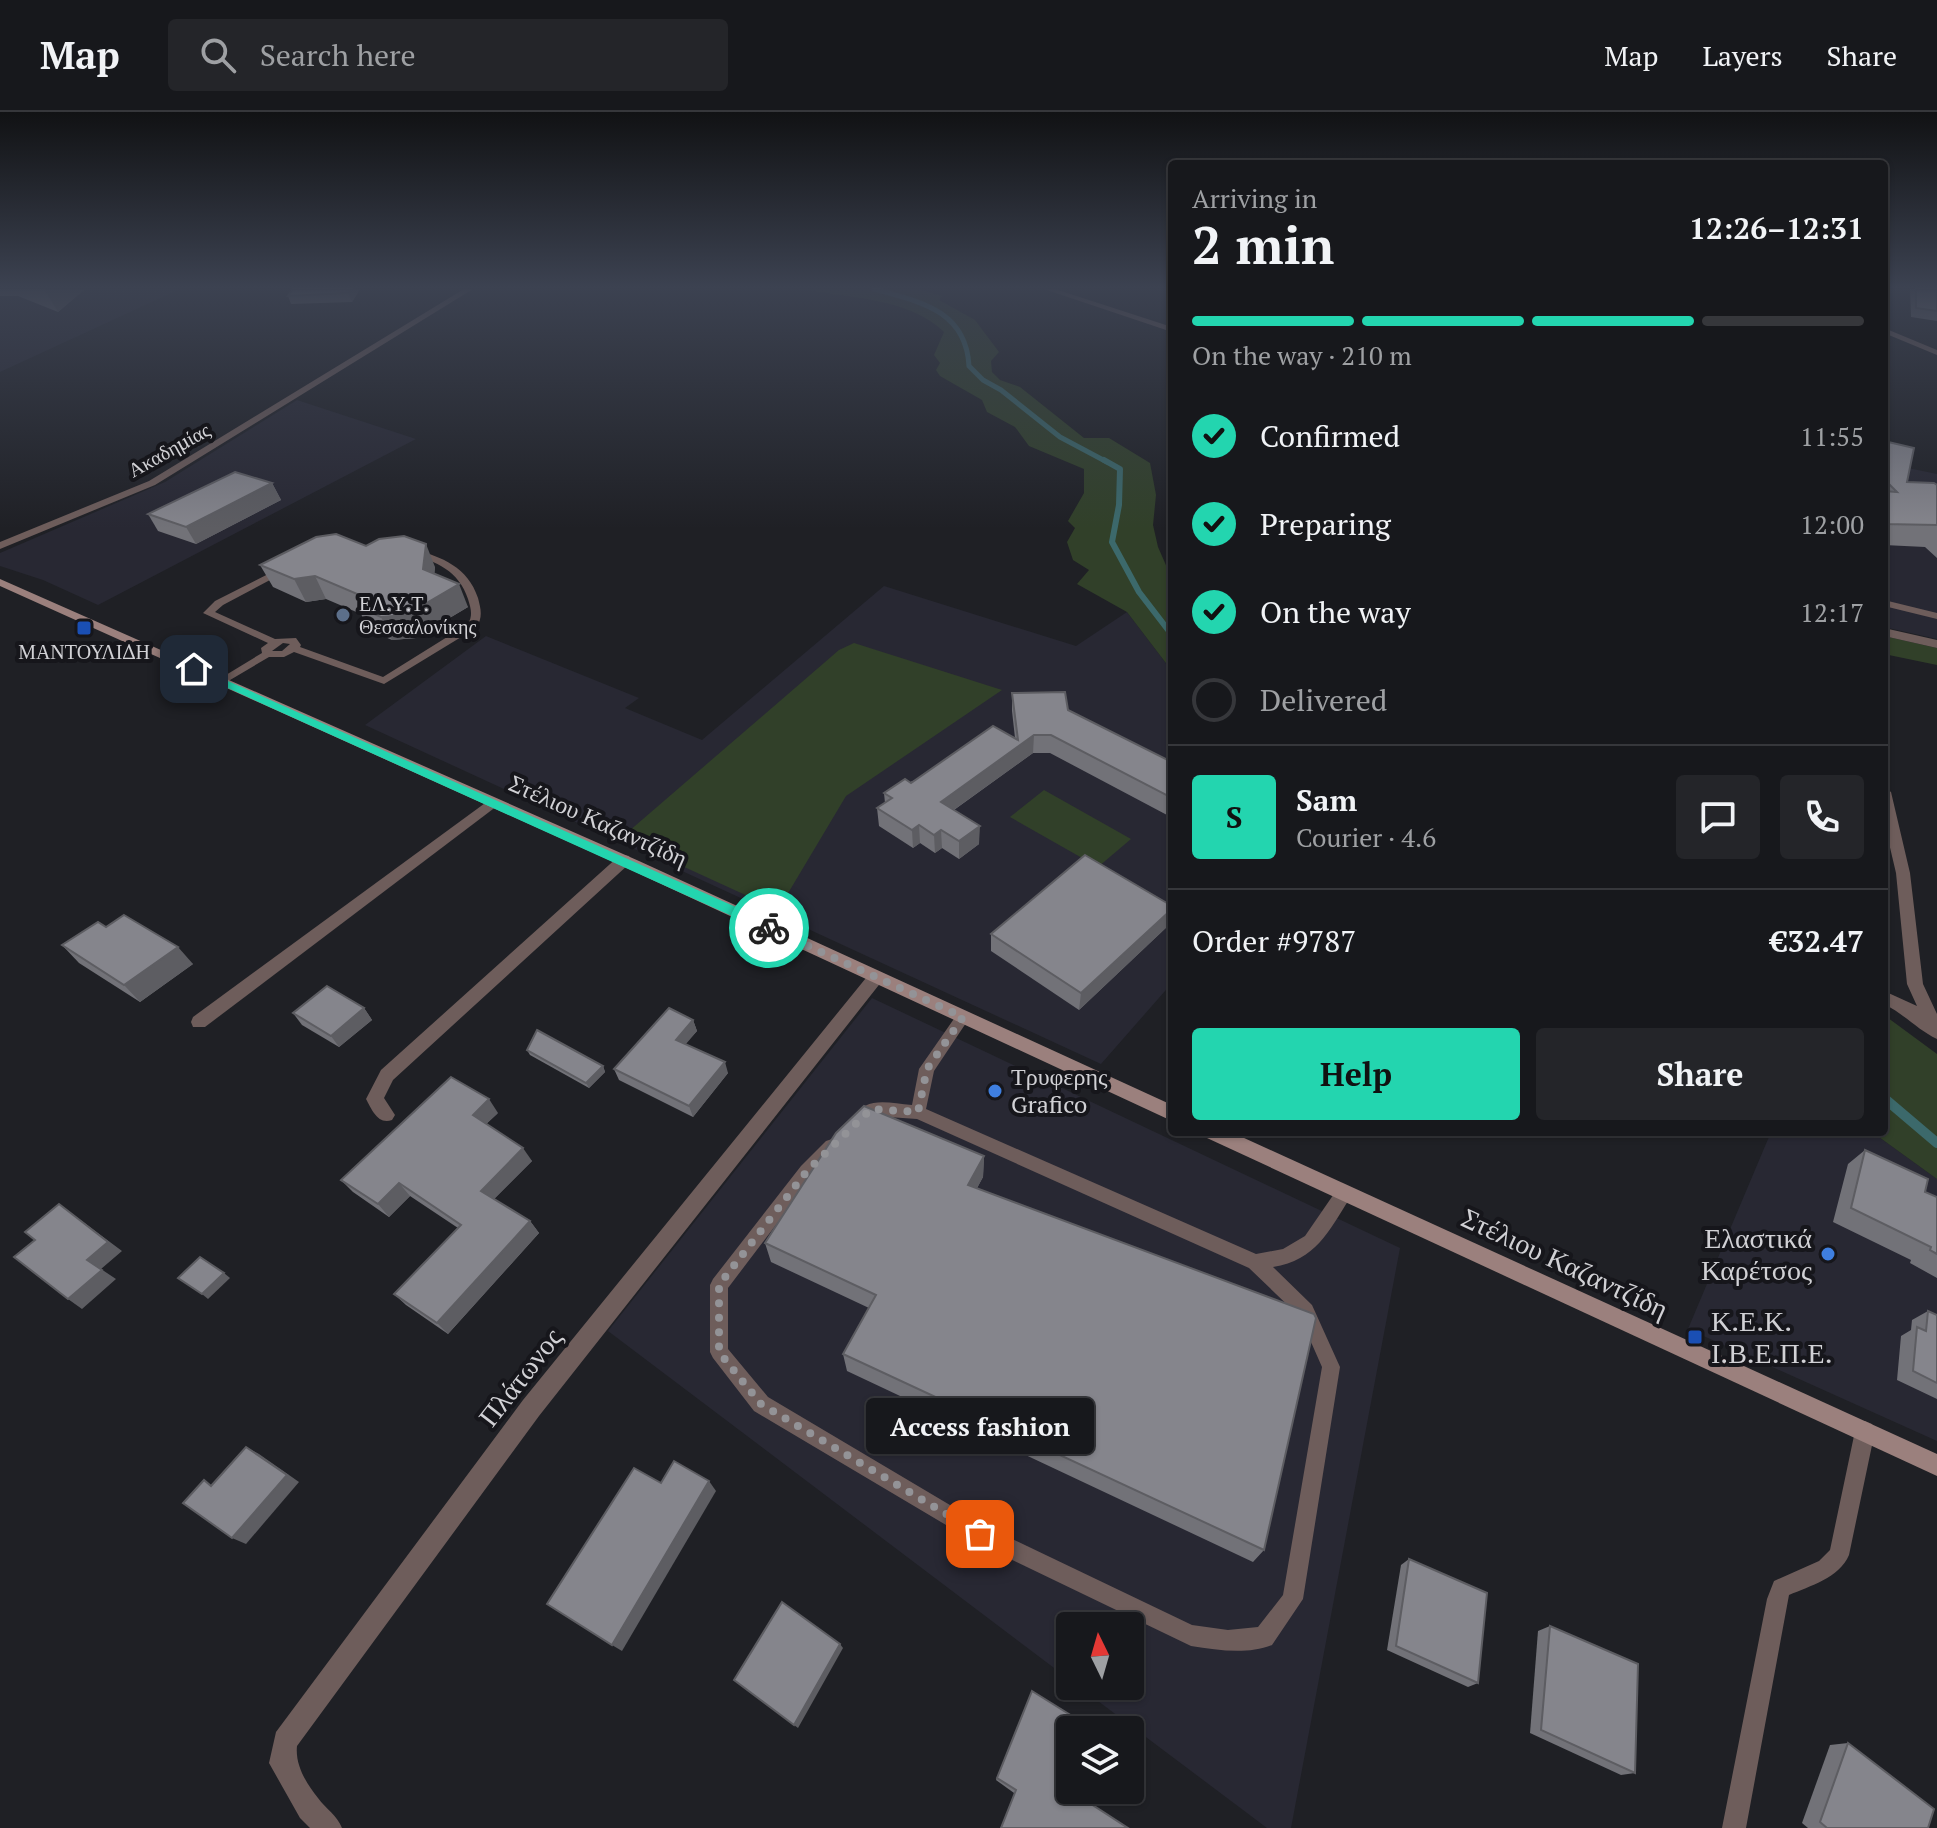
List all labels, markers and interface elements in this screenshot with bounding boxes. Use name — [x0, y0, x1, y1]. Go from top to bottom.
search box — [168, 19, 728, 91]
text: Map — [40, 30, 120, 80]
icon: search — [196, 33, 240, 77]
text: Search here — [260, 35, 416, 75]
text: Map — [1604, 37, 1658, 74]
text: Layers — [1702, 37, 1783, 74]
text: Share — [1827, 37, 1897, 74]
text: Arriving in — [1192, 181, 1317, 215]
text: 12:26–12:31 — [1689, 208, 1864, 248]
text: 2 min — [1192, 210, 1334, 279]
text: On the way · 210 m — [1192, 338, 1412, 372]
icon: check — [1192, 414, 1236, 458]
street label: Ακαδημίας — [123, 416, 215, 483]
text: Confirmed — [1260, 416, 1400, 456]
text: 11:55 — [1800, 419, 1864, 453]
icon: check — [1192, 502, 1236, 546]
text: Preparing — [1260, 504, 1391, 544]
text: 12:00 — [1800, 507, 1864, 541]
place label: ΕΛ.Υ.Τ. Θεσσαλονίκης — [359, 590, 477, 640]
icon: check — [1192, 590, 1236, 634]
text: On the way — [1260, 592, 1411, 632]
text: 12:17 — [1800, 595, 1864, 629]
marker: ΕΛ.Υ.Τ. Θεσσαλονίκης — [334, 606, 352, 624]
marker: ΜΑΝΤΟΥΛΙΔΗ — [75, 619, 93, 637]
pin — [160, 635, 228, 703]
place label: ΜΑΝΤΟΥΛΙΔΗ — [18, 638, 150, 665]
icon: home — [172, 647, 216, 691]
text: Delivered — [1260, 680, 1387, 720]
street label: Στέλιου Καζαντζίδη — [504, 766, 693, 874]
button: chat — [1676, 775, 1760, 859]
button: phone — [1780, 775, 1864, 859]
text: Sam — [1296, 780, 1357, 820]
text: S — [1226, 797, 1242, 837]
text: Courier · 4.6 — [1296, 820, 1436, 854]
courier — [729, 888, 809, 968]
icon: bike — [747, 906, 791, 950]
text: Order #9787 — [1192, 921, 1356, 961]
text: €32.47 — [1770, 921, 1864, 961]
button: Help — [1192, 1028, 1520, 1120]
button: Share — [1536, 1028, 1864, 1120]
place label: Τρυφερης Grafico — [1011, 1060, 1108, 1120]
marker: Τρυφερης Grafico — [986, 1082, 1004, 1100]
street label: Στέλιου Καζαντζίδη — [1456, 1198, 1675, 1327]
place label: Ελαστικά Καρέτσος — [1701, 1219, 1812, 1288]
marker: Ελαστικά Καρέτσος — [1819, 1245, 1837, 1263]
place label: Κ.Ε.Κ. Ι.Β.Ε.Π.Ε. — [1711, 1302, 1833, 1371]
street label: Πλάτωνος — [469, 1320, 570, 1434]
marker: Κ.Ε.Κ. Ι.Β.Ε.Π.Ε. — [1686, 1328, 1704, 1346]
callout: Access fashion — [866, 1398, 1094, 1454]
text: Access fashion — [890, 1409, 1070, 1443]
pin — [946, 1500, 1014, 1568]
icon: bag — [958, 1512, 1002, 1556]
north arrow — [1056, 1612, 1144, 1700]
map controls — [1056, 1612, 1144, 1804]
button: layers — [1056, 1716, 1144, 1804]

